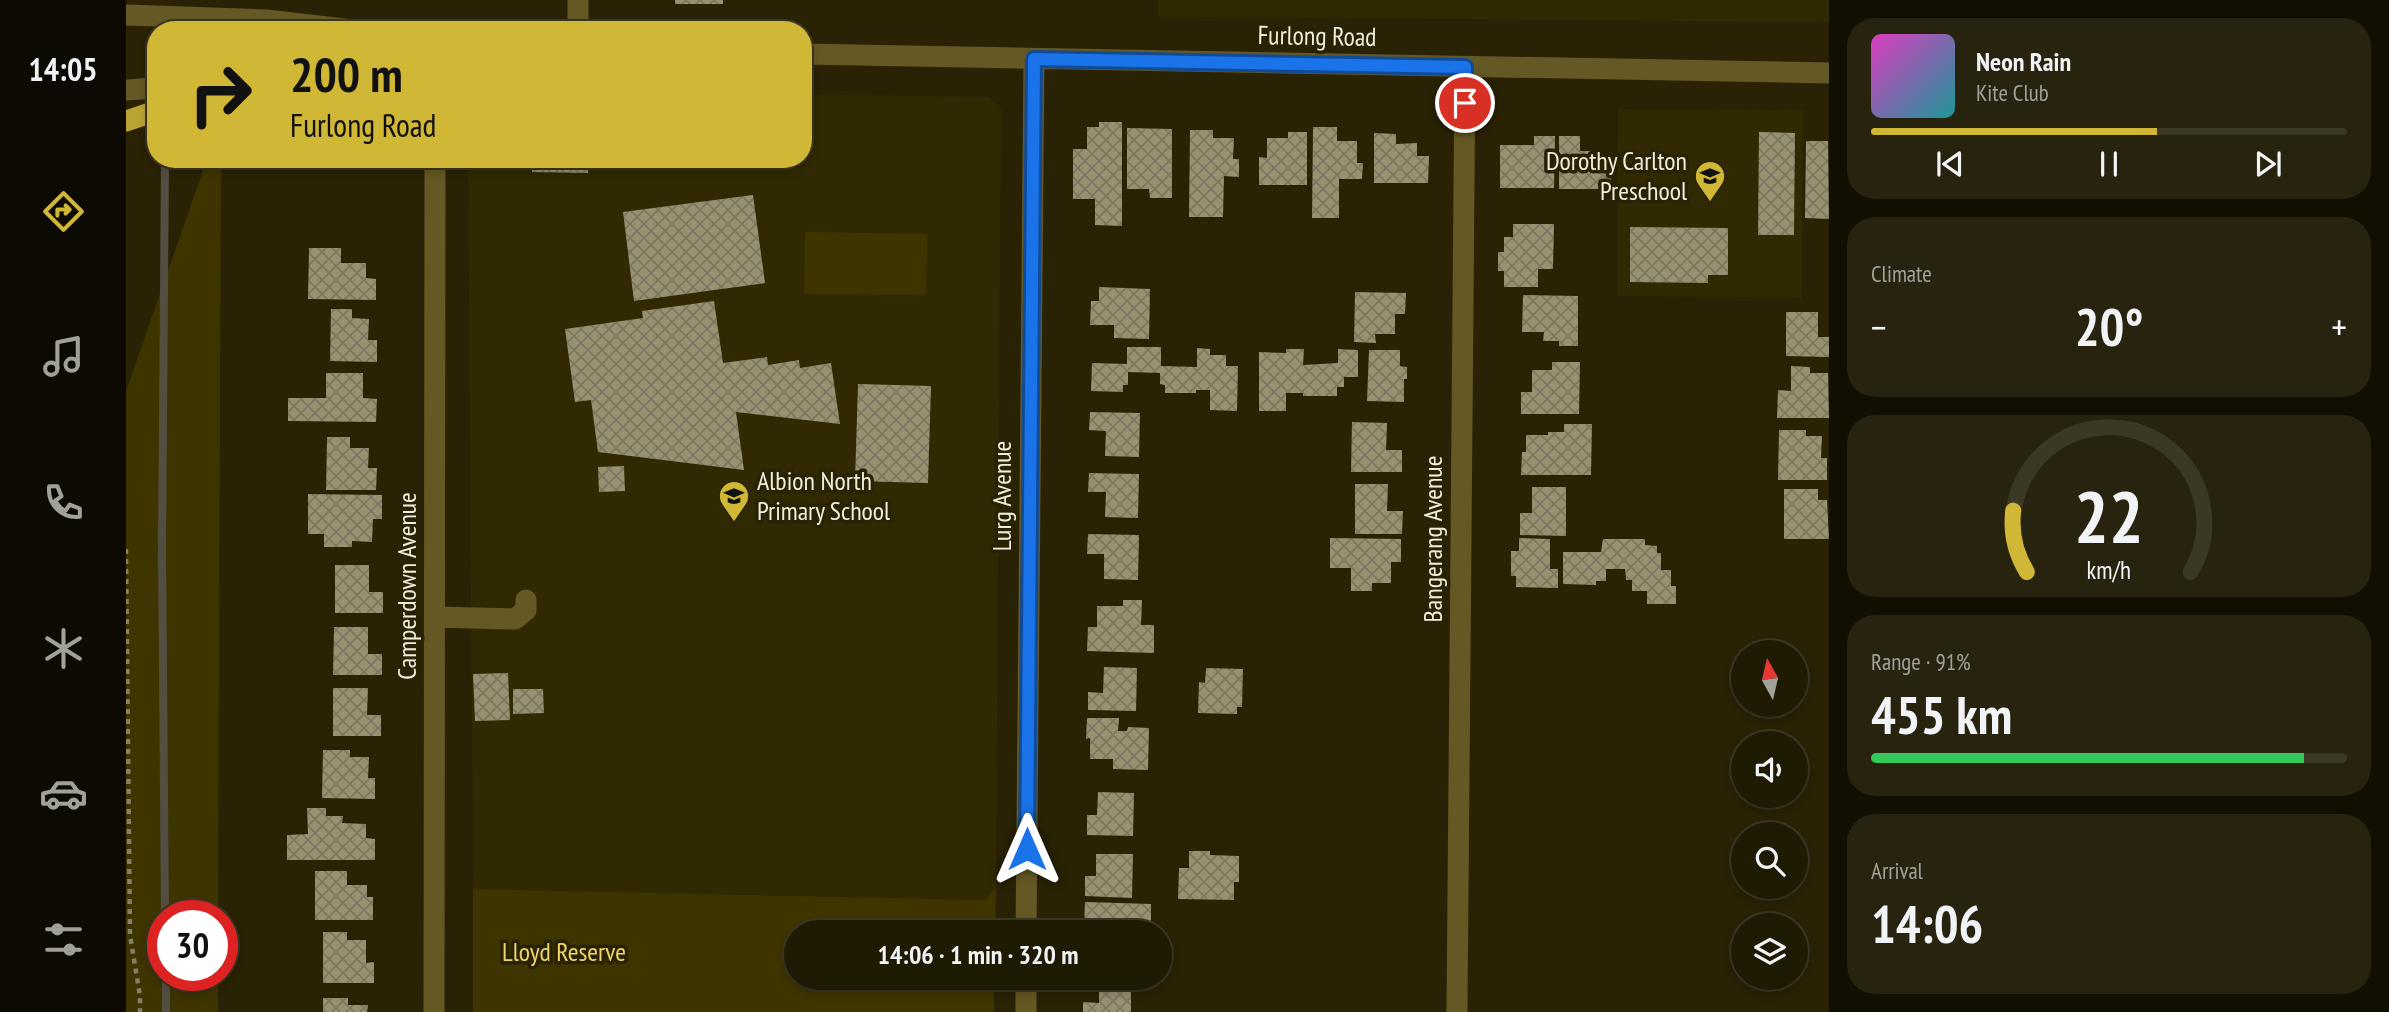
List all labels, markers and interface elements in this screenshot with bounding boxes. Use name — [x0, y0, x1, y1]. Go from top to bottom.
street label: Furlong Road — [1257, 18, 1377, 53]
text: 200 m — [290, 42, 403, 106]
text: Neon Rain — [1976, 45, 2071, 78]
text: 14:05 — [28, 48, 98, 90]
icon: right — [175, 49, 266, 140]
pin — [1435, 73, 1495, 133]
text: Kite Club — [1976, 78, 2049, 107]
icon: arrive — [1446, 84, 1484, 122]
text: Furlong Road — [290, 104, 436, 146]
place label: Dorothy Carlton Preschool — [1546, 144, 1687, 207]
icon: previous — [1931, 145, 1969, 183]
icon: pause — [2090, 145, 2128, 183]
icon: next — [2249, 145, 2287, 183]
school or university icon: Dorothy Carlton Preschool — [1693, 159, 1727, 203]
icon: directions — [39, 187, 88, 236]
text: Climate — [1871, 259, 1932, 288]
text: 20° — [2075, 293, 2143, 360]
text: − — [1871, 302, 1887, 351]
text: + — [2331, 302, 2347, 351]
icon: music — [39, 332, 88, 381]
street label: Lurg Avenue — [985, 441, 1018, 551]
street label: Bangerang Avenue — [1416, 456, 1449, 622]
place label: Albion North Primary School — [757, 464, 890, 527]
text: 22 — [2074, 468, 2144, 562]
icon: phone — [39, 478, 88, 527]
school or university icon: Albion North Primary School — [717, 479, 751, 523]
street label: Camperdown Avenue — [390, 492, 423, 680]
text: km/h — [2087, 554, 2131, 586]
icon: climate — [39, 624, 88, 673]
north arrow — [1731, 640, 1808, 718]
map controls — [1731, 640, 1808, 990]
text: Range · 91% — [1871, 647, 1971, 676]
text: 455 km — [1871, 681, 2012, 748]
button: sound — [1731, 731, 1808, 808]
icon: car — [39, 769, 88, 818]
position arrow — [990, 812, 1064, 886]
button: search — [1731, 822, 1808, 899]
text: Arrival — [1871, 856, 1923, 885]
text: 14:06 — [1871, 890, 1983, 957]
speed limit sign: 30 — [147, 900, 238, 991]
button: layers — [1731, 913, 1808, 990]
icon: filters — [39, 915, 88, 964]
park label: Lloyd Reserve — [502, 935, 626, 968]
text: 14:06 · 1 min · 320 m — [878, 938, 1078, 971]

